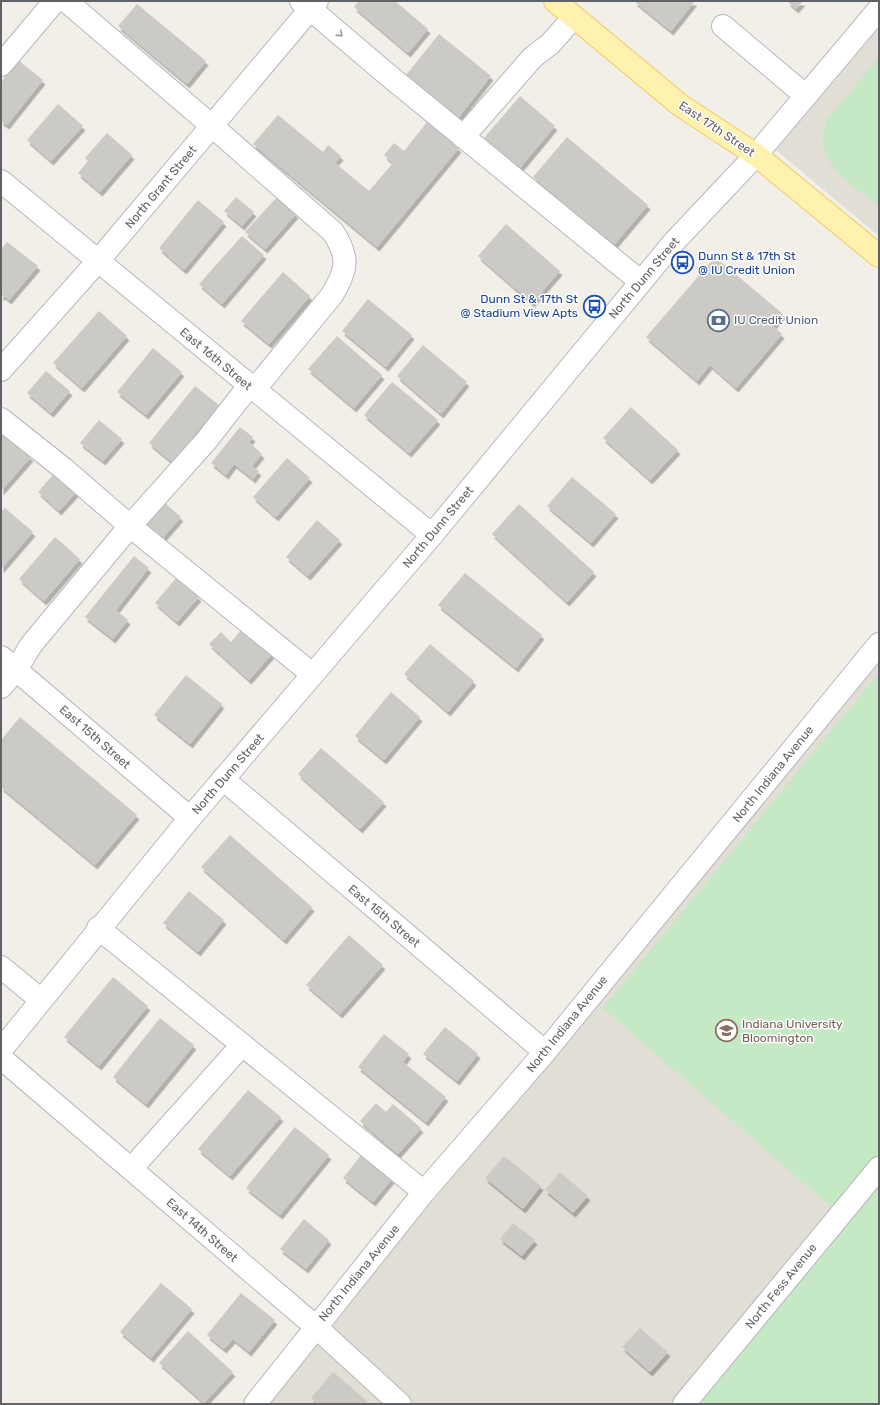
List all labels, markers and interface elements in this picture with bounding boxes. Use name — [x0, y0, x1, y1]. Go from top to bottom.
one-way arrow — [335, 30, 343, 37]
street label: East 17th Street — [676, 98, 758, 160]
street label: North Grant Street — [122, 143, 200, 231]
street label: North Dunn Street — [606, 234, 682, 322]
place label: Dunn St & 17th St @ IU Credit Union — [698, 249, 796, 277]
bus stop icon: Dunn St & 17th St @ IU Credit Union — [670, 250, 696, 276]
place label: Dunn St & 17th St @ Stadium View Apts — [461, 292, 578, 320]
bus stop icon: Dunn St & 17th St @ Stadium View Apts — [581, 293, 607, 319]
bank icon: IU Credit Union — [706, 307, 732, 333]
place label: IU Credit Union — [734, 313, 818, 327]
street label: East 16th Street — [177, 325, 255, 393]
street label: North Dunn Street — [400, 483, 476, 571]
street label: East 15th Street — [57, 702, 134, 772]
street label: North Indiana Avenue — [730, 723, 817, 825]
street label: North Dunn Street — [189, 731, 267, 817]
street label: East 15th Street — [345, 882, 423, 950]
street label: North Indiana Avenue — [524, 973, 611, 1075]
place label: Indiana University Bloomington — [742, 1017, 843, 1045]
school or university icon: Indiana University Bloomington — [713, 1018, 739, 1044]
street label: East 14th Street — [163, 1195, 241, 1265]
street label: North Indiana Avenue — [316, 1222, 403, 1324]
street label: North Fess Avenue — [742, 1240, 820, 1331]

